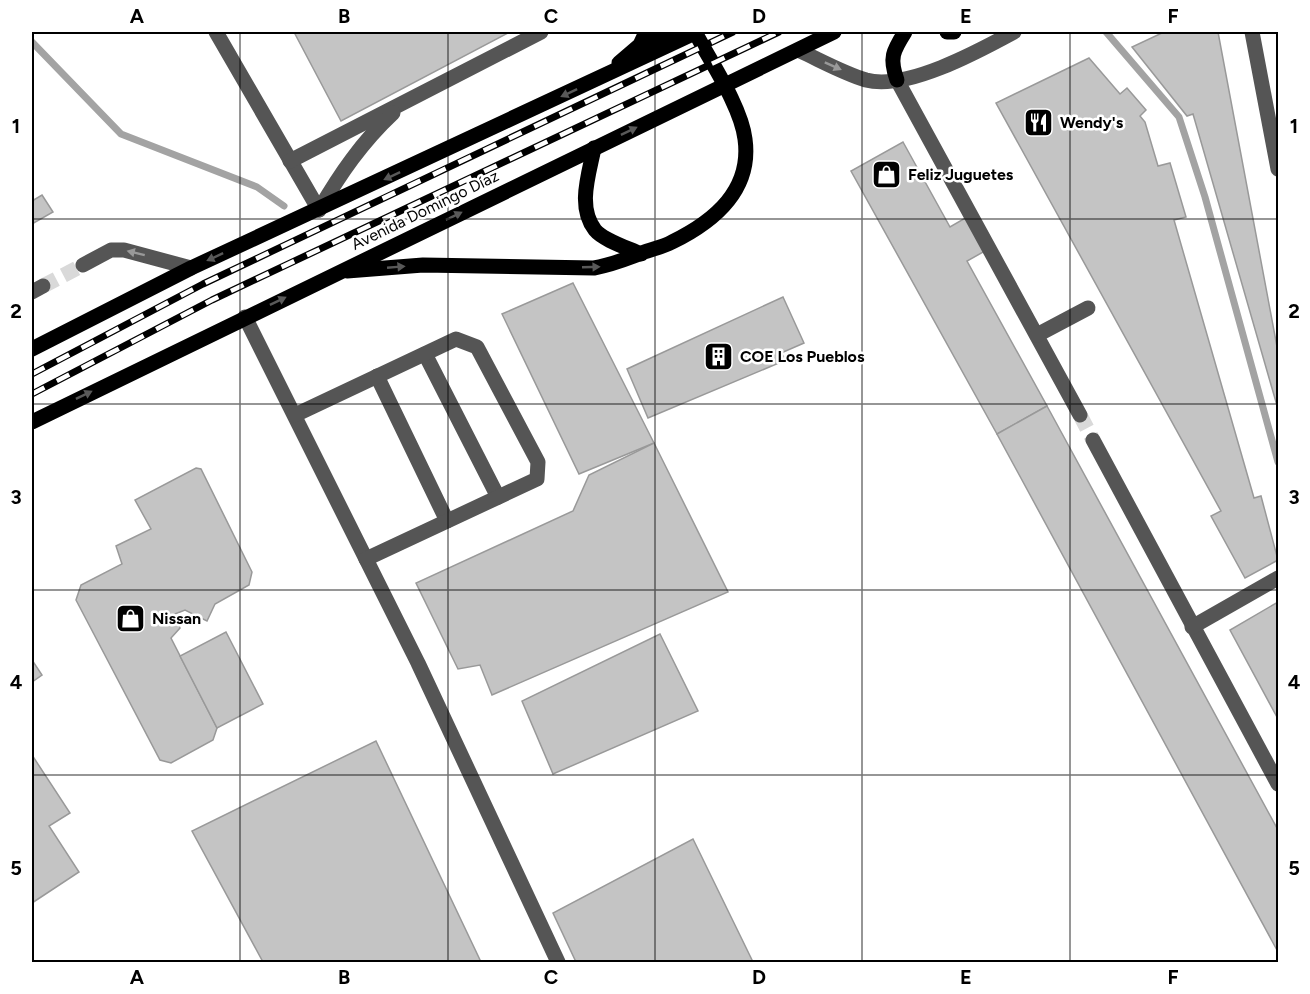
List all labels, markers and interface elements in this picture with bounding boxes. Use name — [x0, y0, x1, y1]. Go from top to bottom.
text: A — [130, 4, 145, 28]
text: B — [338, 4, 350, 28]
text: C — [544, 4, 558, 28]
text: D — [752, 4, 766, 28]
text: E — [960, 4, 972, 28]
text: F — [1167, 4, 1179, 28]
one-way arrow — [824, 61, 842, 71]
one-way arrow — [560, 88, 577, 97]
restaurant icon: Wendy's — [1023, 106, 1055, 138]
place label: Wendy's — [1060, 113, 1124, 132]
text: 1 — [12, 114, 20, 138]
text: 1 — [1290, 114, 1298, 138]
one-way arrow — [621, 127, 638, 136]
shop icon: Feliz Juguetes — [871, 158, 903, 190]
place label: Feliz Juguetes — [908, 165, 1014, 184]
street label: Avenida Domingo Díaz — [348, 166, 502, 254]
one-way arrow — [384, 171, 401, 180]
one-way arrow — [445, 212, 462, 221]
one-way arrow — [127, 247, 145, 257]
one-way arrow — [207, 253, 224, 262]
one-way arrow — [387, 262, 406, 272]
one-way arrow — [582, 262, 601, 272]
one-way arrow — [270, 297, 287, 306]
text: 2 — [10, 299, 22, 323]
text: 2 — [1288, 299, 1300, 323]
building icon: COE Los Pueblos — [703, 340, 735, 372]
place label: COE Los Pueblos — [740, 347, 865, 366]
one-way arrow — [75, 391, 92, 400]
text: 3 — [10, 485, 22, 509]
text: 3 — [1288, 485, 1300, 509]
shop icon: Nissan — [115, 602, 147, 634]
place label: Nissan — [152, 609, 201, 628]
text: 4 — [10, 670, 23, 694]
text: 4 — [1288, 670, 1301, 694]
text: 5 — [10, 856, 22, 880]
text: 5 — [1288, 856, 1300, 880]
text: A — [130, 965, 145, 989]
text: B — [338, 965, 350, 989]
text: C — [544, 965, 558, 989]
text: D — [752, 965, 766, 989]
text: E — [960, 965, 972, 989]
text: F — [1167, 965, 1179, 989]

